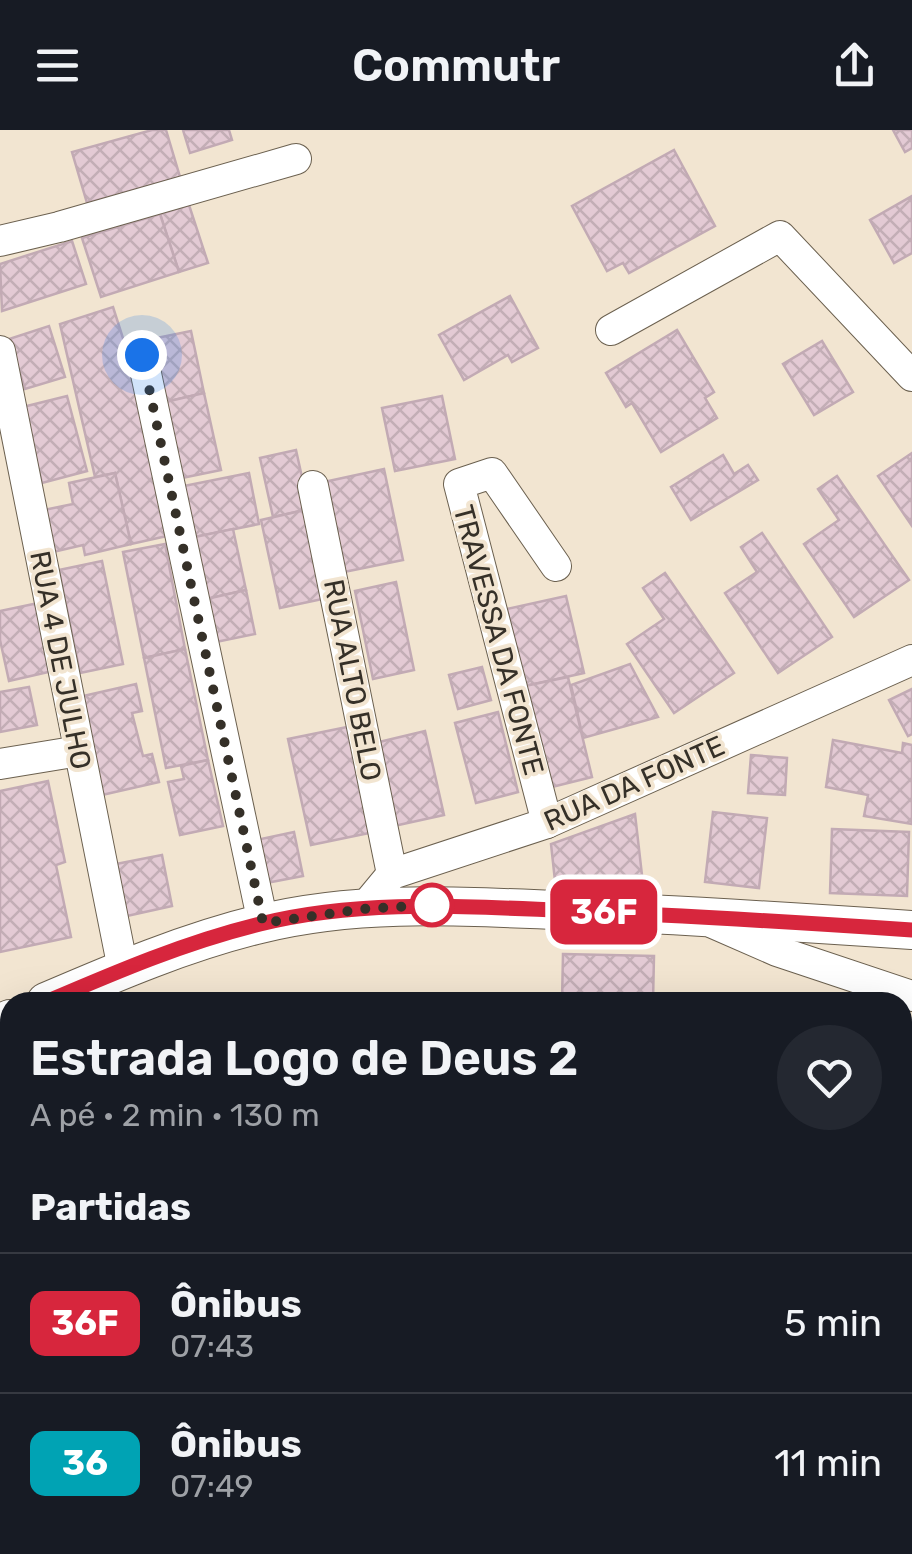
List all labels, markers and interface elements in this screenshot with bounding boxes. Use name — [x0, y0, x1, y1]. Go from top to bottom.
icon: menu — [30, 38, 85, 93]
icon: share — [827, 38, 882, 93]
text: Commutr — [352, 39, 560, 92]
your location — [117, 330, 167, 380]
street label: TRAVESSA DA FONTE — [447, 501, 550, 779]
street label: RUA 4 DE JULHO — [23, 548, 98, 772]
street label: RUA ALTO BELO — [317, 577, 388, 784]
street label: RUA DA FONTE — [539, 729, 730, 838]
line badge: 36F — [546, 880, 662, 944]
unlabelled marker — [411, 884, 453, 926]
text: 36F — [570, 891, 638, 933]
button: heart — [777, 1025, 882, 1130]
text: Estrada Logo de Deus 2 — [30, 1030, 579, 1087]
text: A pé · 2 min · 130 m — [30, 1096, 320, 1134]
text: Partidas — [30, 1184, 191, 1230]
text: Ônibus — [170, 1281, 302, 1327]
text: 5 min — [784, 1300, 882, 1346]
text: 36F — [51, 1302, 119, 1344]
text: 07:43 — [170, 1327, 254, 1365]
text: Ônibus — [170, 1421, 302, 1467]
text: 11 min — [774, 1440, 882, 1486]
text: 36 — [62, 1442, 108, 1484]
text: 07:49 — [170, 1467, 254, 1505]

